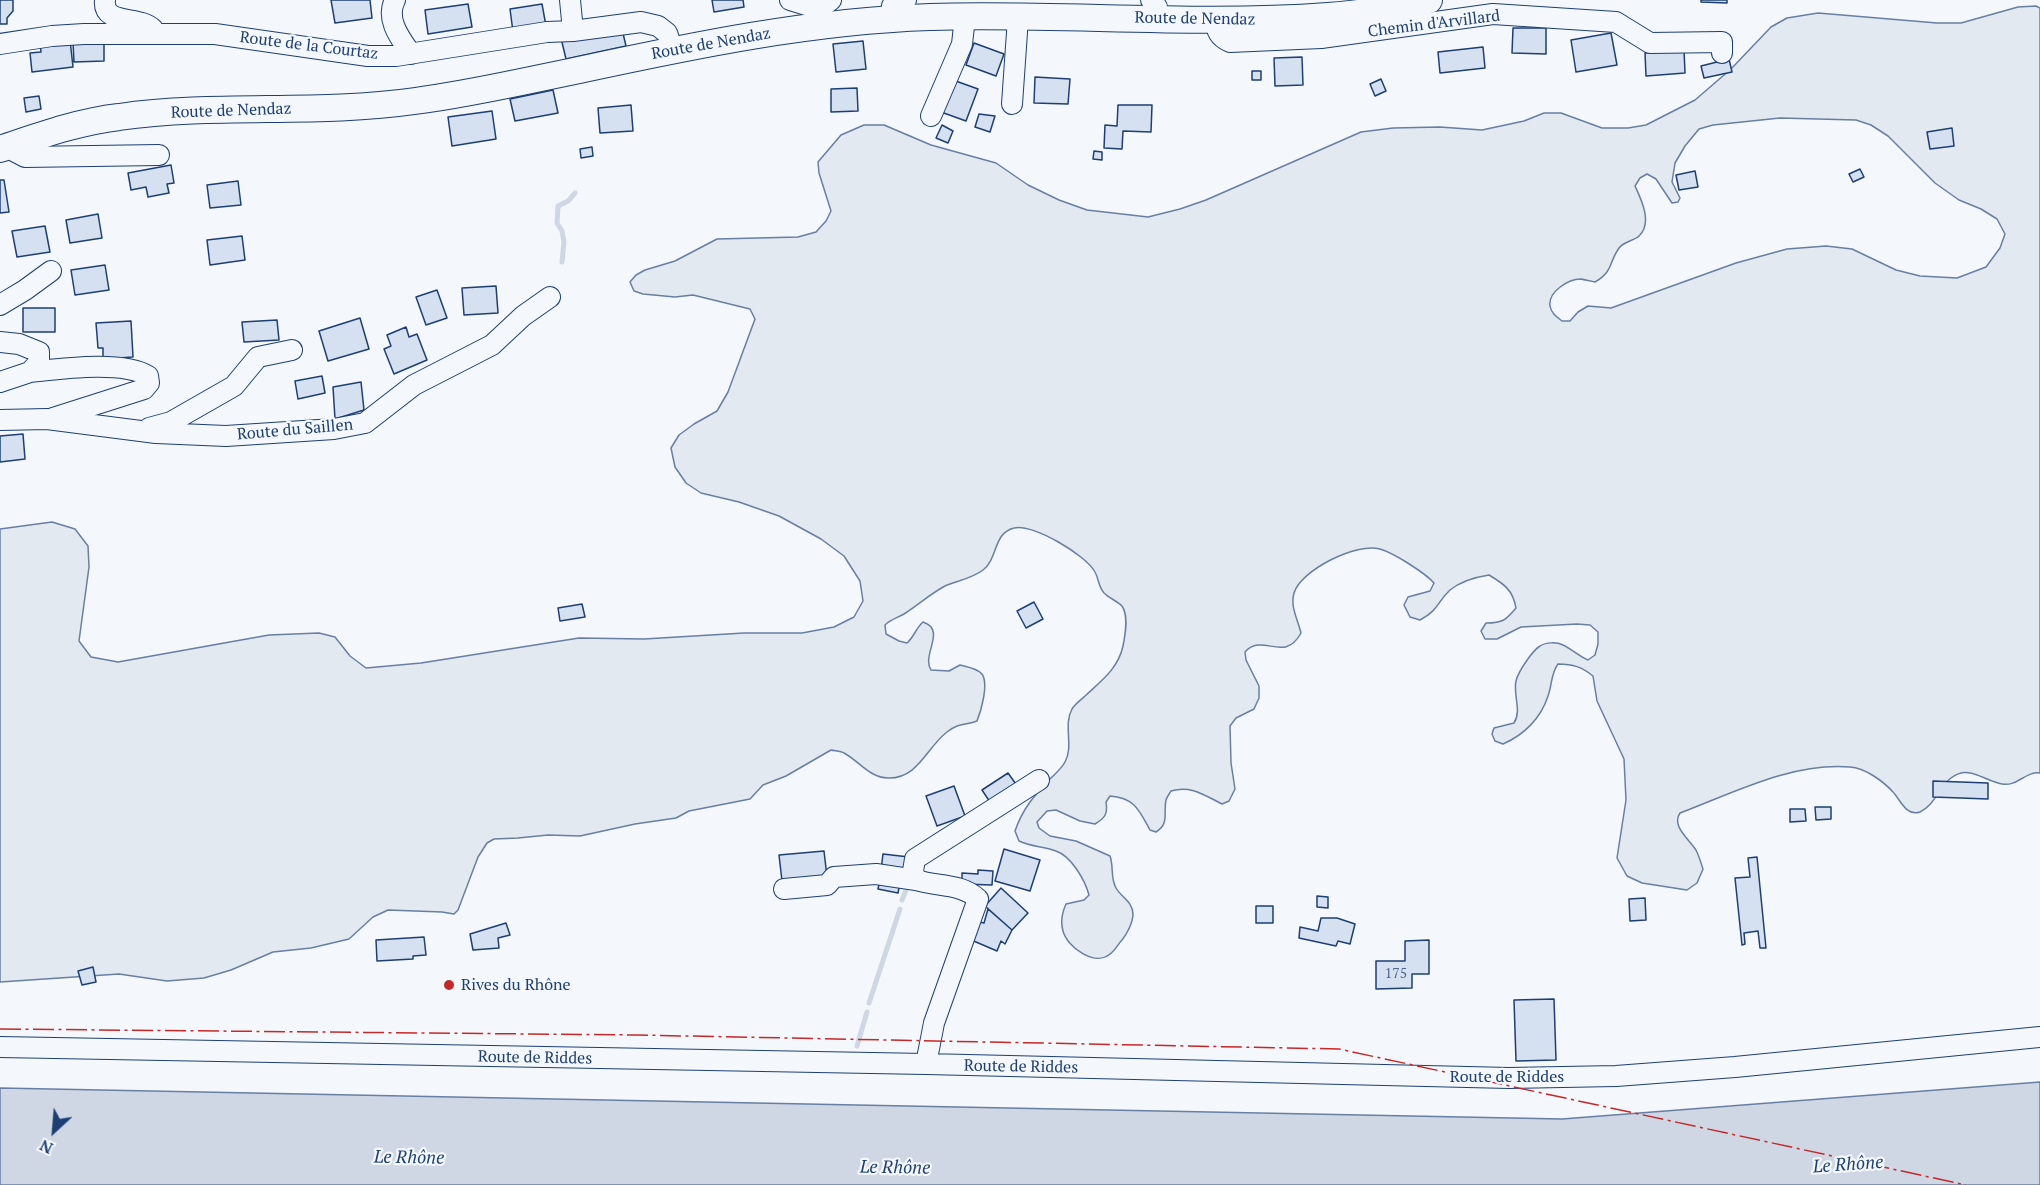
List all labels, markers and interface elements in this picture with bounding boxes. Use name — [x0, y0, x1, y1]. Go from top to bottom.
street label: Chemin d'Arvillard — [1367, 6, 1501, 42]
street label: Route de Nendaz — [1135, 8, 1255, 30]
street label: Route de Nendaz — [650, 24, 772, 64]
street label: Route de la Courtaz — [239, 28, 379, 64]
street label: Route de Nendaz — [170, 99, 292, 123]
street label: Route du Saillen — [236, 415, 354, 445]
house number: 175 — [1385, 966, 1407, 982]
place label: Rives du Rhône — [461, 975, 571, 995]
marker: Rives du Rhône — [442, 978, 456, 992]
street label: Route de Riddes — [478, 1047, 592, 1069]
street label: Route de Riddes — [964, 1056, 1078, 1078]
street label: Route de Riddes — [1450, 1067, 1564, 1087]
north arrow — [24, 1101, 84, 1161]
text: N — [36, 1135, 56, 1160]
water label: Le Rhône — [374, 1147, 444, 1169]
water label: Le Rhône — [1812, 1152, 1884, 1178]
water label: Le Rhône — [860, 1157, 930, 1179]

